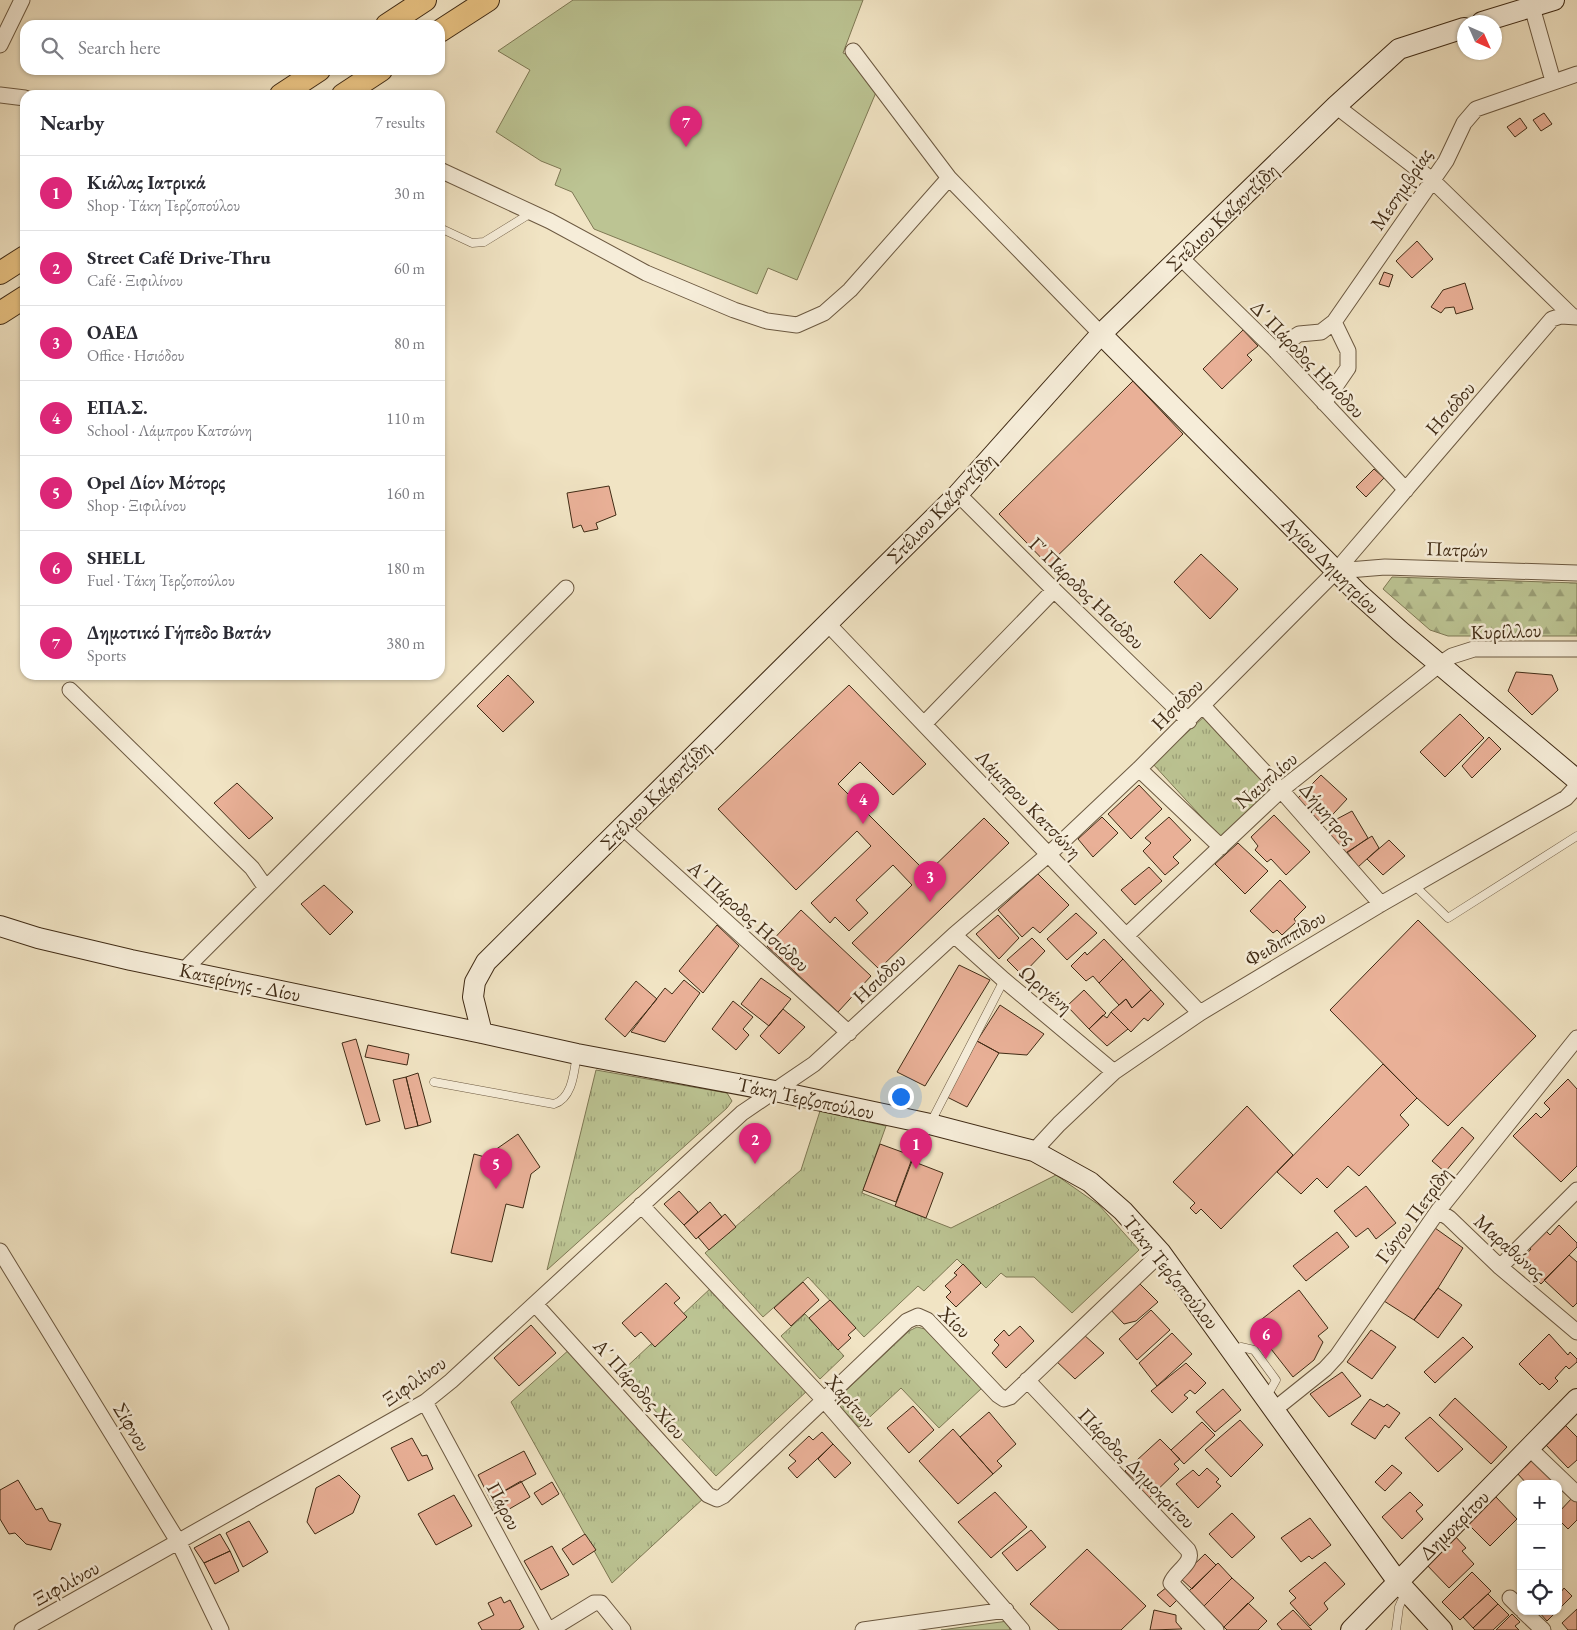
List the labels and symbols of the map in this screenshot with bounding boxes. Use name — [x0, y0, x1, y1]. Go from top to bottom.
north arrow — [1457, 15, 1502, 60]
pin: 7 — [670, 106, 702, 147]
street label: Μεσημβρίας — [1364, 143, 1438, 235]
street label: Στέλιου Καζαντζίδη — [1161, 157, 1283, 277]
street label: Δ΄ Πάροδος Ησιόδου — [1245, 294, 1371, 424]
street label: Ησιόδου — [1419, 375, 1481, 441]
street label: Στέλιου Καζαντζίδη — [881, 447, 1001, 569]
street label: Αγίου Δημητρίου — [1276, 510, 1386, 620]
street label: Γ΄ Πάροδος Ησιόδου — [1024, 531, 1150, 655]
street label: Πατρών — [1426, 535, 1488, 563]
street label: Κυρίλλου — [1470, 617, 1542, 645]
street label: Ησιόδου — [1145, 672, 1209, 736]
street label: Στέλιου Καζαντζίδη — [594, 734, 716, 856]
street label: Λάμπρου Κατσώνη — [970, 743, 1088, 864]
street label: Ναυπλίου — [1229, 746, 1303, 814]
street label: Δήμητρος — [1294, 776, 1362, 850]
pin: 4 — [847, 783, 879, 824]
street label: Α΄ Πάροδος Ησιόδου — [682, 854, 815, 977]
pin: 3 — [914, 861, 946, 902]
street label: Φειδιππίδου — [1240, 904, 1330, 972]
street label: Ησιόδου — [847, 947, 911, 1009]
street label: Κατερίνης - Δίου — [177, 956, 303, 1008]
street label: Ωριγένη — [1014, 959, 1078, 1019]
street label: Τάκη Τερζοπούλου — [735, 1071, 877, 1125]
your location — [888, 1084, 914, 1110]
pin: 2 — [739, 1123, 771, 1164]
pin: 1 — [900, 1128, 932, 1169]
pin: 5 — [480, 1148, 512, 1189]
street label: Γώγου Πετρίδη — [1369, 1162, 1457, 1268]
street label: Μαραθώνος — [1469, 1208, 1551, 1286]
street label: Τάκη Τερζοπούλου — [1117, 1210, 1225, 1334]
street label: Χίου — [932, 1300, 977, 1344]
pin: 6 — [1250, 1318, 1282, 1359]
street label: Α΄ Πάροδος Χίου — [587, 1332, 692, 1445]
street label: Ξιφιλίνου — [377, 1350, 451, 1412]
street label: Χαρίτων — [819, 1368, 882, 1433]
street label: Σίφνου — [107, 1398, 157, 1456]
street label: Πάροδος Δημοκρίτου — [1073, 1402, 1201, 1534]
street label: Πάρου — [481, 1477, 527, 1535]
street label: Δημοκρίτου — [1413, 1484, 1495, 1566]
street label: Ξιφιλίνου — [28, 1554, 104, 1612]

